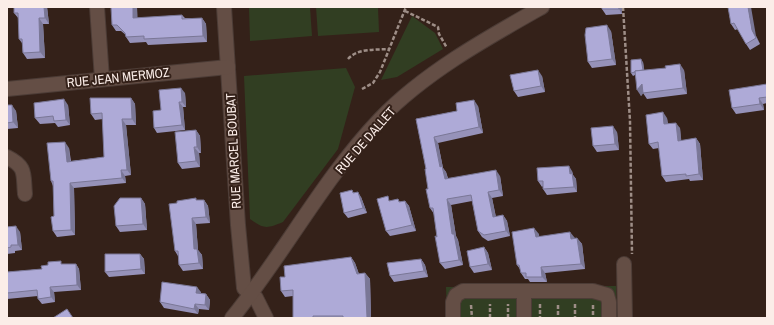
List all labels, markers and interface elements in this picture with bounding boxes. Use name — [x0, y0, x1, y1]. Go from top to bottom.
street label: RUE JEAN MERMOZ — [66, 64, 171, 91]
street label: RUE MARCEL BOUBAT — [222, 92, 245, 209]
street label: RUE DE DALLET — [332, 103, 400, 177]

